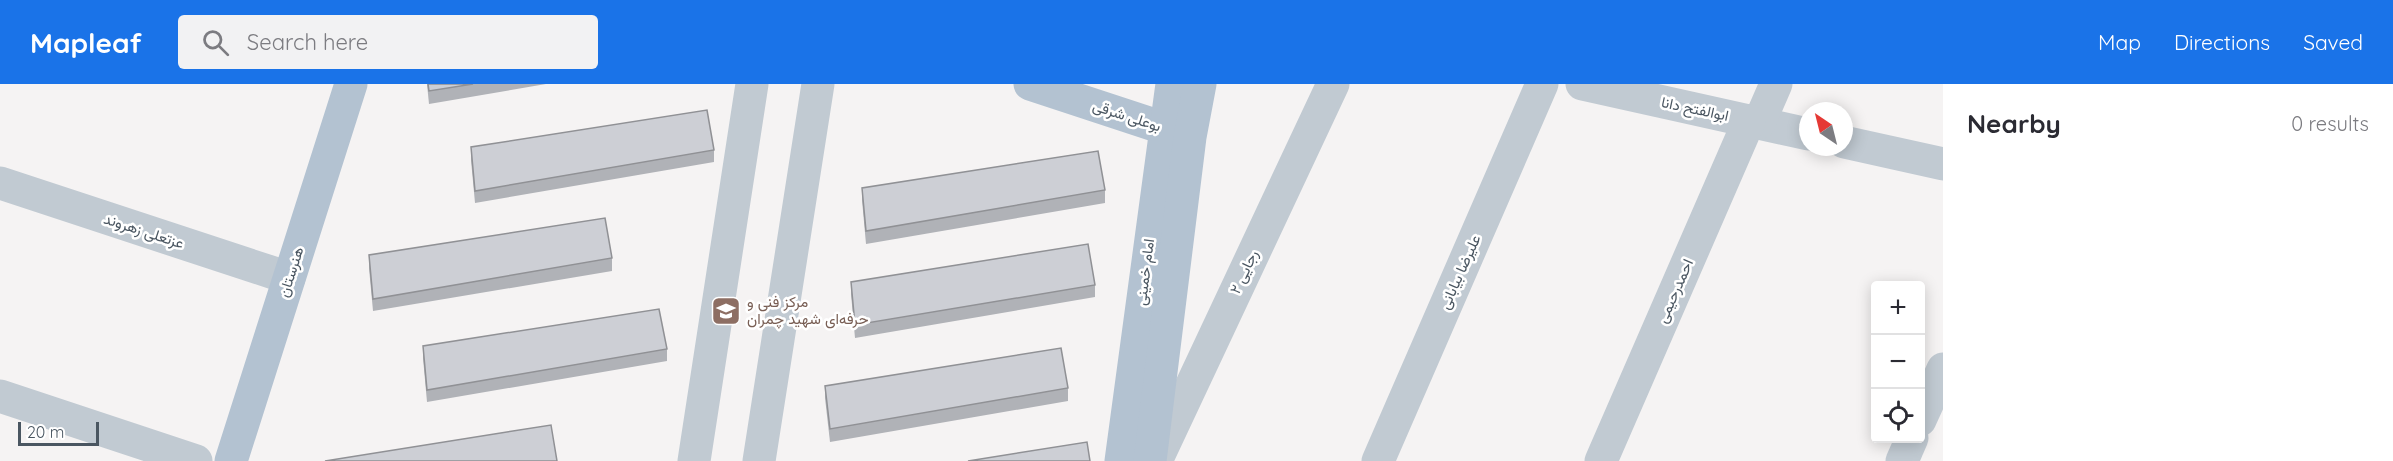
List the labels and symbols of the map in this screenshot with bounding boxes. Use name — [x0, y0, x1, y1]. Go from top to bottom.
street label: ابوالفتح دانا — [1659, 92, 1731, 127]
street label: بوعلی شرقی — [1090, 96, 1164, 136]
north arrow — [1799, 102, 1853, 156]
street label: عزتعلی زهروند — [101, 209, 187, 253]
street label: علیرضا بیابانی — [1435, 231, 1485, 313]
street label: امام خمینی — [1131, 237, 1159, 307]
street label: هنرستان — [273, 244, 308, 299]
street label: رجایی ۲ — [1225, 247, 1263, 297]
street label: احمدرحیمی — [1652, 256, 1698, 326]
place label: مرکز فنی و حرفه‌ای شهید چمران — [747, 292, 868, 329]
school or university icon: مرکز فنی و حرفه‌ای شهید چمران — [710, 295, 742, 327]
scale bar — [18, 419, 99, 446]

